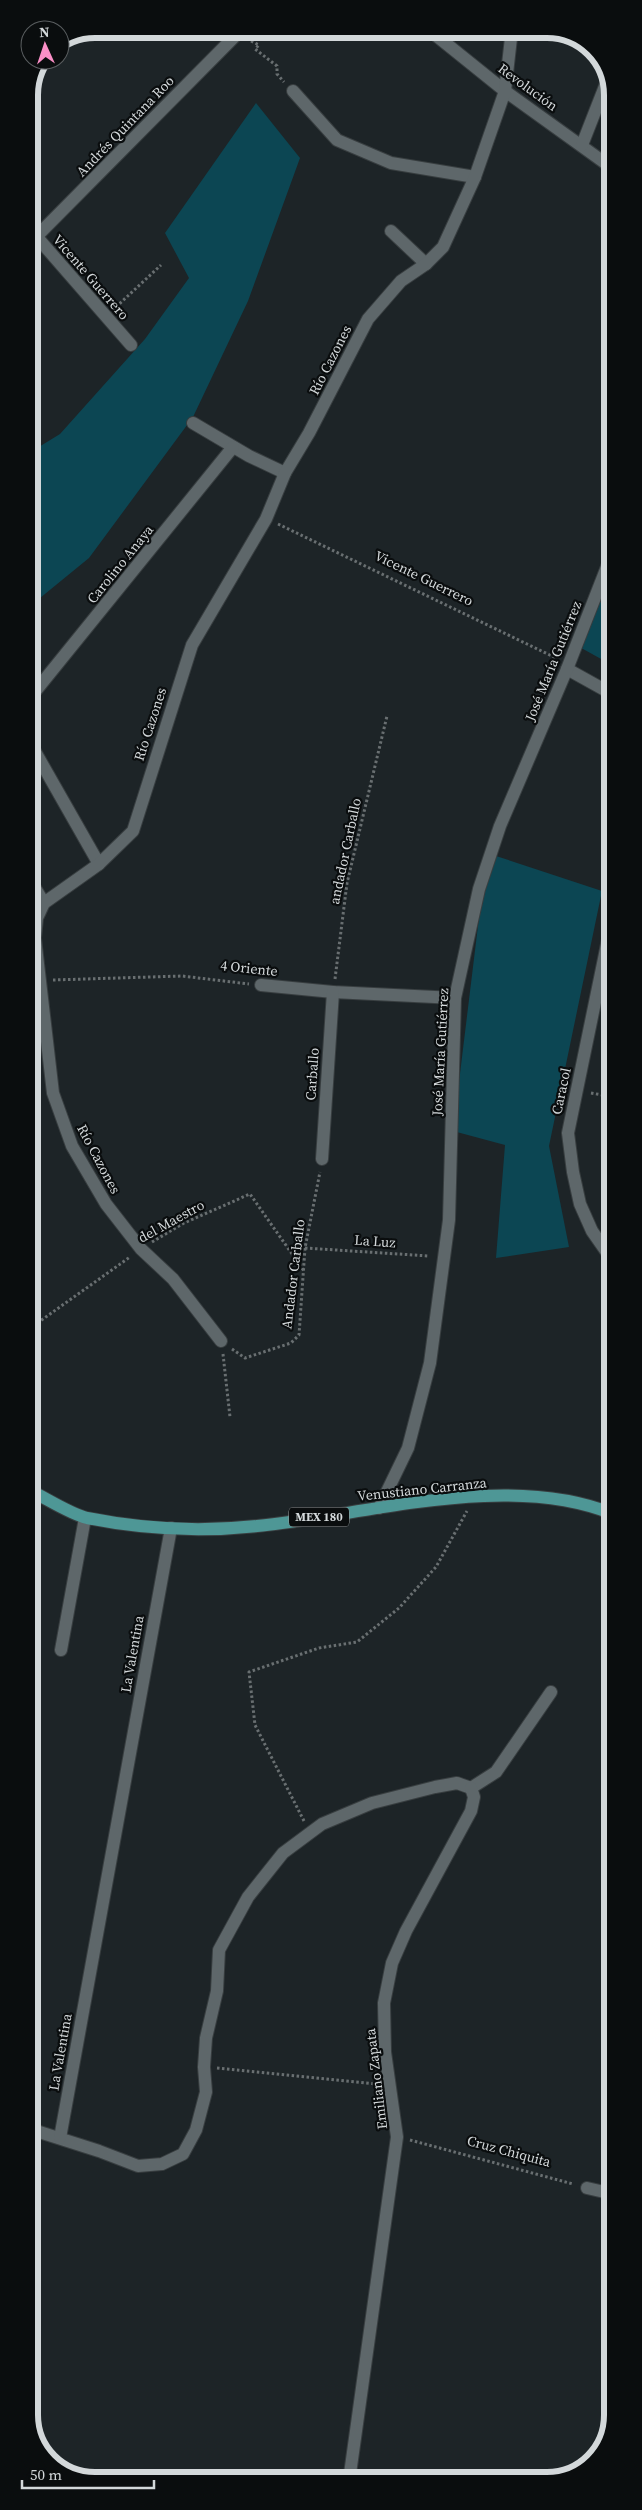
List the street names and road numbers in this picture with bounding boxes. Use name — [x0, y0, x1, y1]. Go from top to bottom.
street label: Revolución — [494, 58, 562, 116]
street label: Andrés Quintana Roo — [71, 71, 179, 181]
street label: Vicente Guerrero — [48, 230, 134, 324]
street label: Río Cazones — [304, 322, 356, 398]
street label: Carolino Anaya — [82, 520, 158, 608]
street label: Vicente Guerrero — [371, 545, 477, 611]
street label: José María Gutiérrez — [519, 597, 586, 725]
street label: Río Cazones — [129, 685, 171, 763]
street label: andador Carballo — [324, 796, 366, 906]
street label: 4 Oriente — [219, 955, 279, 981]
street label: José María Gutiérrez — [427, 987, 453, 1117]
street label: Carballo — [300, 1047, 324, 1101]
street label: Caracol — [546, 1066, 576, 1116]
street label: Río Cazones — [72, 1121, 126, 1197]
street label: del Maestro — [134, 1194, 208, 1247]
street label: Andador Carballo — [276, 1218, 310, 1330]
street label: La Luz — [354, 1230, 397, 1252]
street label: Venustiano Carranza — [356, 1472, 489, 1506]
road number: MEX 180 — [289, 1508, 349, 1526]
street label: La Valentina — [115, 1613, 149, 1694]
street label: La Valentina — [43, 2011, 77, 2092]
street label: Emiliano Zapata — [360, 2027, 392, 2131]
street label: Cruz Chiquita — [465, 2130, 554, 2172]

